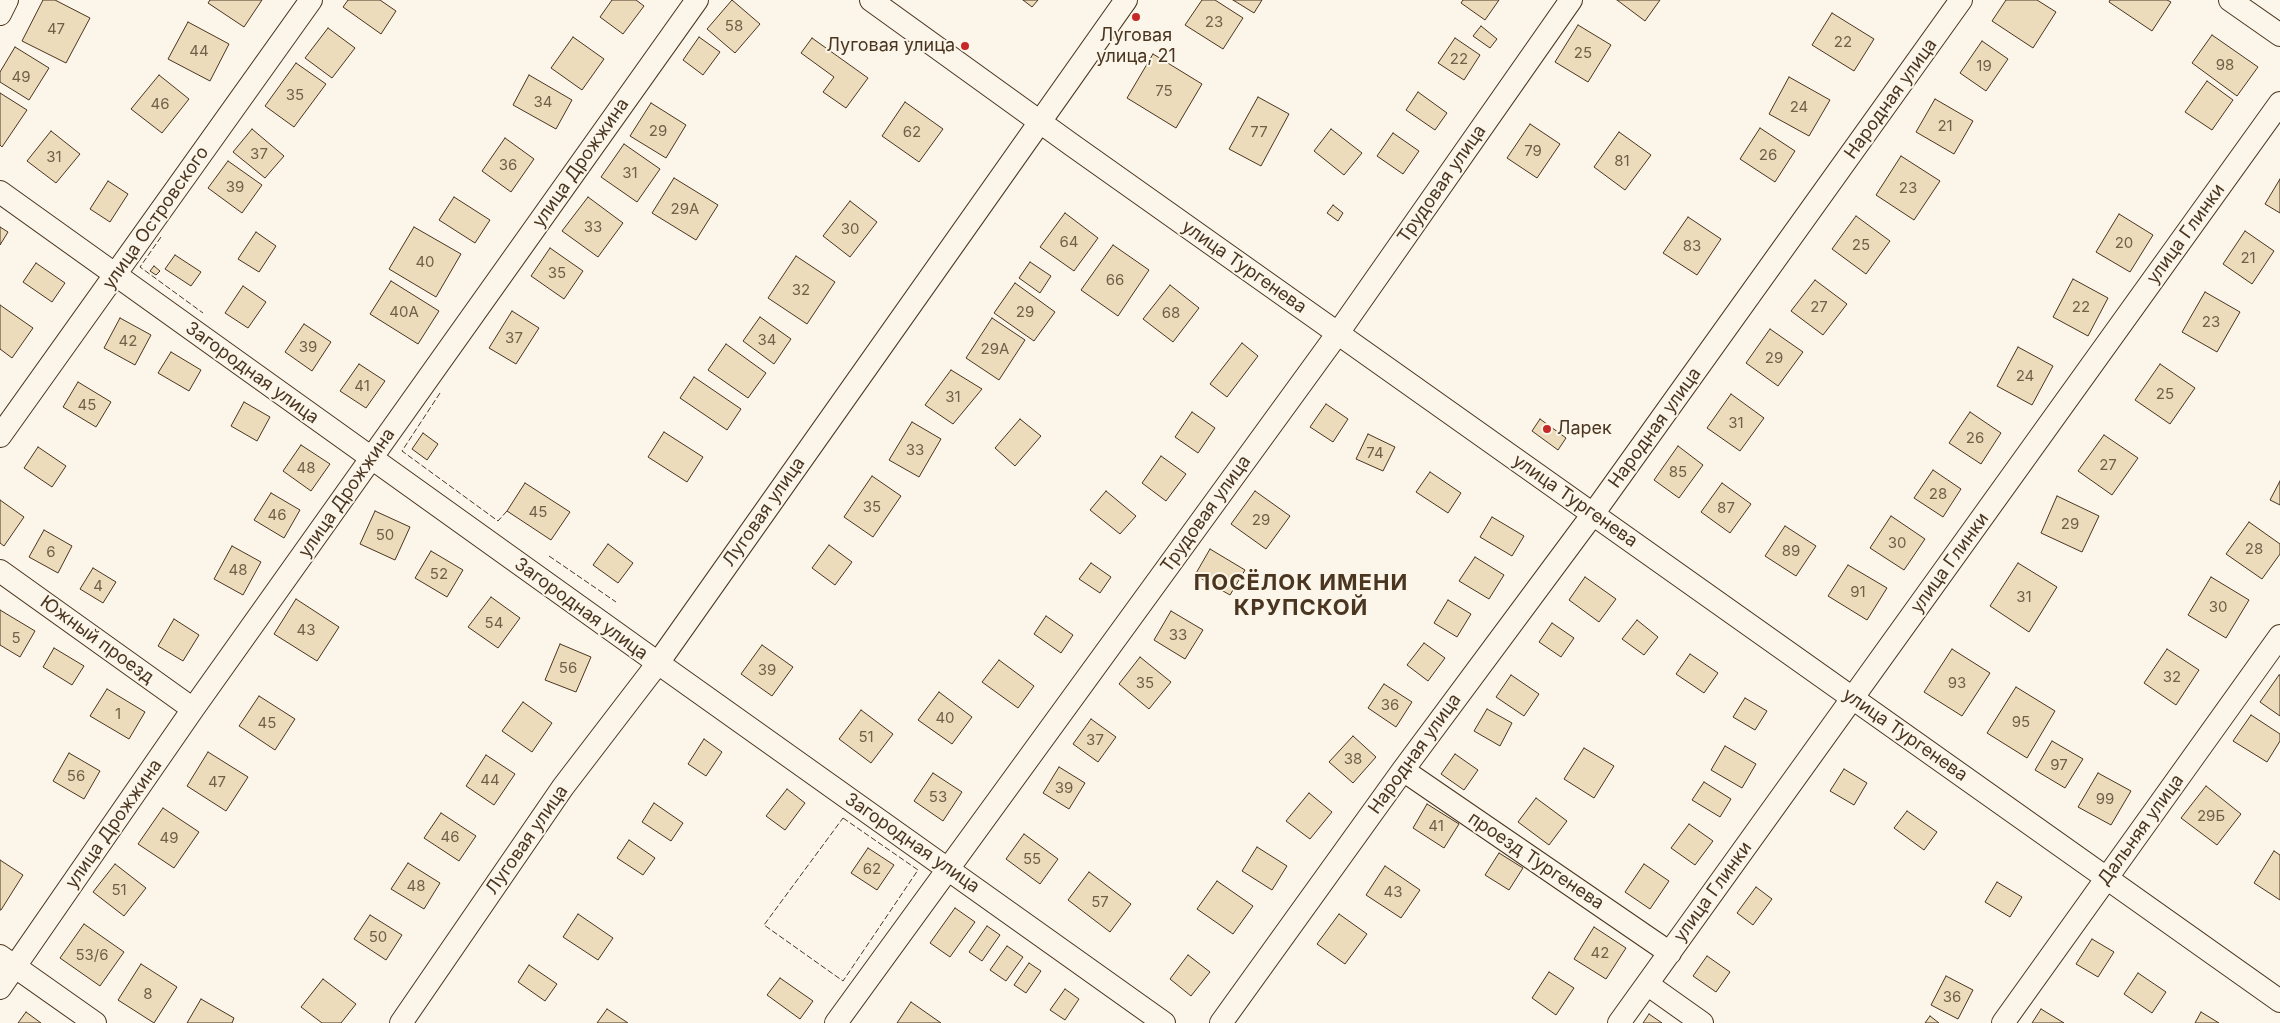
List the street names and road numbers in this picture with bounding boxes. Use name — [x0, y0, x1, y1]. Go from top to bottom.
street label: Народная улица — [1840, 35, 1942, 163]
street label: улица Дрожжина — [528, 94, 634, 232]
street label: Трудовая улица — [1393, 121, 1491, 247]
street label: улица Островского — [98, 142, 214, 294]
street label: улица Глинки — [2142, 180, 2230, 288]
street label: улица Тургенева — [1177, 216, 1311, 318]
street label: Загородная улица — [181, 317, 323, 429]
street label: Народная улица — [1604, 364, 1706, 492]
street label: улица Дрожжина — [294, 424, 400, 562]
street label: улица Тургенева — [1508, 450, 1642, 552]
street label: Трудовая улица — [1156, 451, 1256, 577]
street label: Луговая улица — [718, 453, 810, 571]
street label: улица Глинки — [1906, 509, 1994, 617]
street label: Загородная улица — [510, 553, 652, 665]
street label: Южный проезд — [36, 591, 158, 689]
street label: улица Тургенева — [1838, 684, 1972, 786]
street label: Народная улица — [1364, 690, 1466, 818]
street label: улица Дрожжина — [61, 755, 167, 893]
street label: Дальняя улица — [2093, 770, 2189, 890]
street label: Луговая улица — [481, 781, 573, 899]
street label: Загородная улица — [840, 788, 984, 898]
street label: проезд Тургенева — [1464, 808, 1608, 914]
street label: улица Глинки — [1669, 838, 1757, 946]

